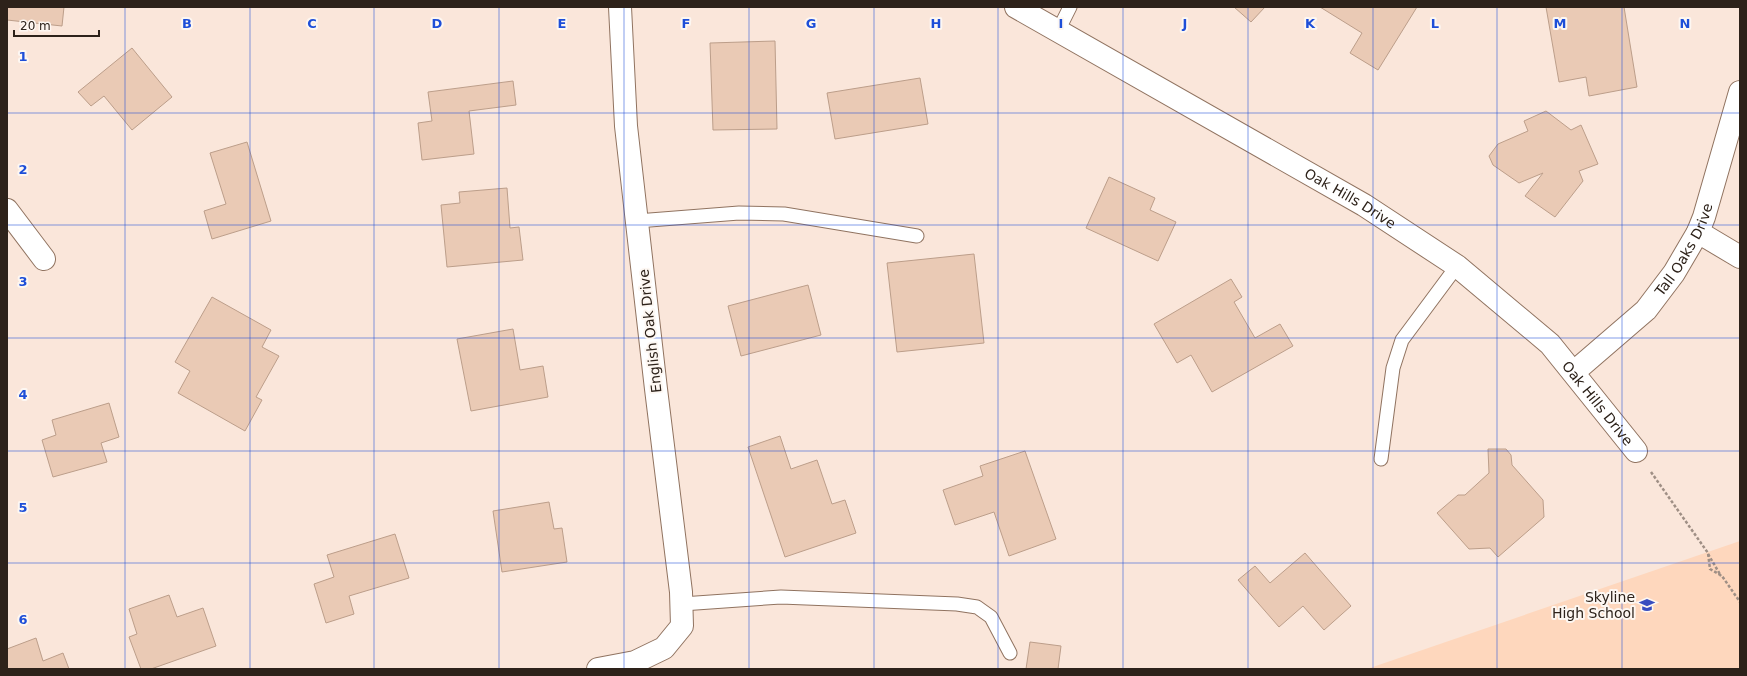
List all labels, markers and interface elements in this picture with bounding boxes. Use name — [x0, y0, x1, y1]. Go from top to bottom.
scale bar — [14, 12, 99, 38]
text: B — [182, 16, 192, 31]
text: C — [307, 16, 317, 31]
text: D — [432, 16, 443, 31]
text: E — [558, 16, 566, 31]
text: F — [682, 16, 690, 31]
text: G — [806, 16, 816, 31]
text: H — [931, 16, 941, 31]
text: I — [1059, 16, 1063, 31]
text: J — [1182, 16, 1187, 31]
text: K — [1305, 16, 1316, 31]
text: L — [1431, 16, 1439, 31]
text: M — [1554, 16, 1566, 31]
text: N — [1680, 16, 1690, 31]
text: 20 m — [20, 19, 51, 33]
text: 1 — [18, 49, 28, 64]
text: 2 — [18, 162, 28, 177]
street label: Oak Hills Drive — [1302, 165, 1399, 232]
street label: Tall Oaks Drive — [1651, 201, 1716, 300]
street label: English Oak Drive — [636, 268, 664, 394]
text: 3 — [18, 274, 28, 289]
street label: Oak Hills Drive — [1559, 358, 1636, 449]
text: 4 — [18, 387, 28, 402]
text: 5 — [18, 500, 28, 515]
place label: Skyline High School — [1552, 589, 1635, 621]
school or university icon: Skyline High School — [1638, 596, 1656, 614]
text: 6 — [18, 612, 28, 627]

